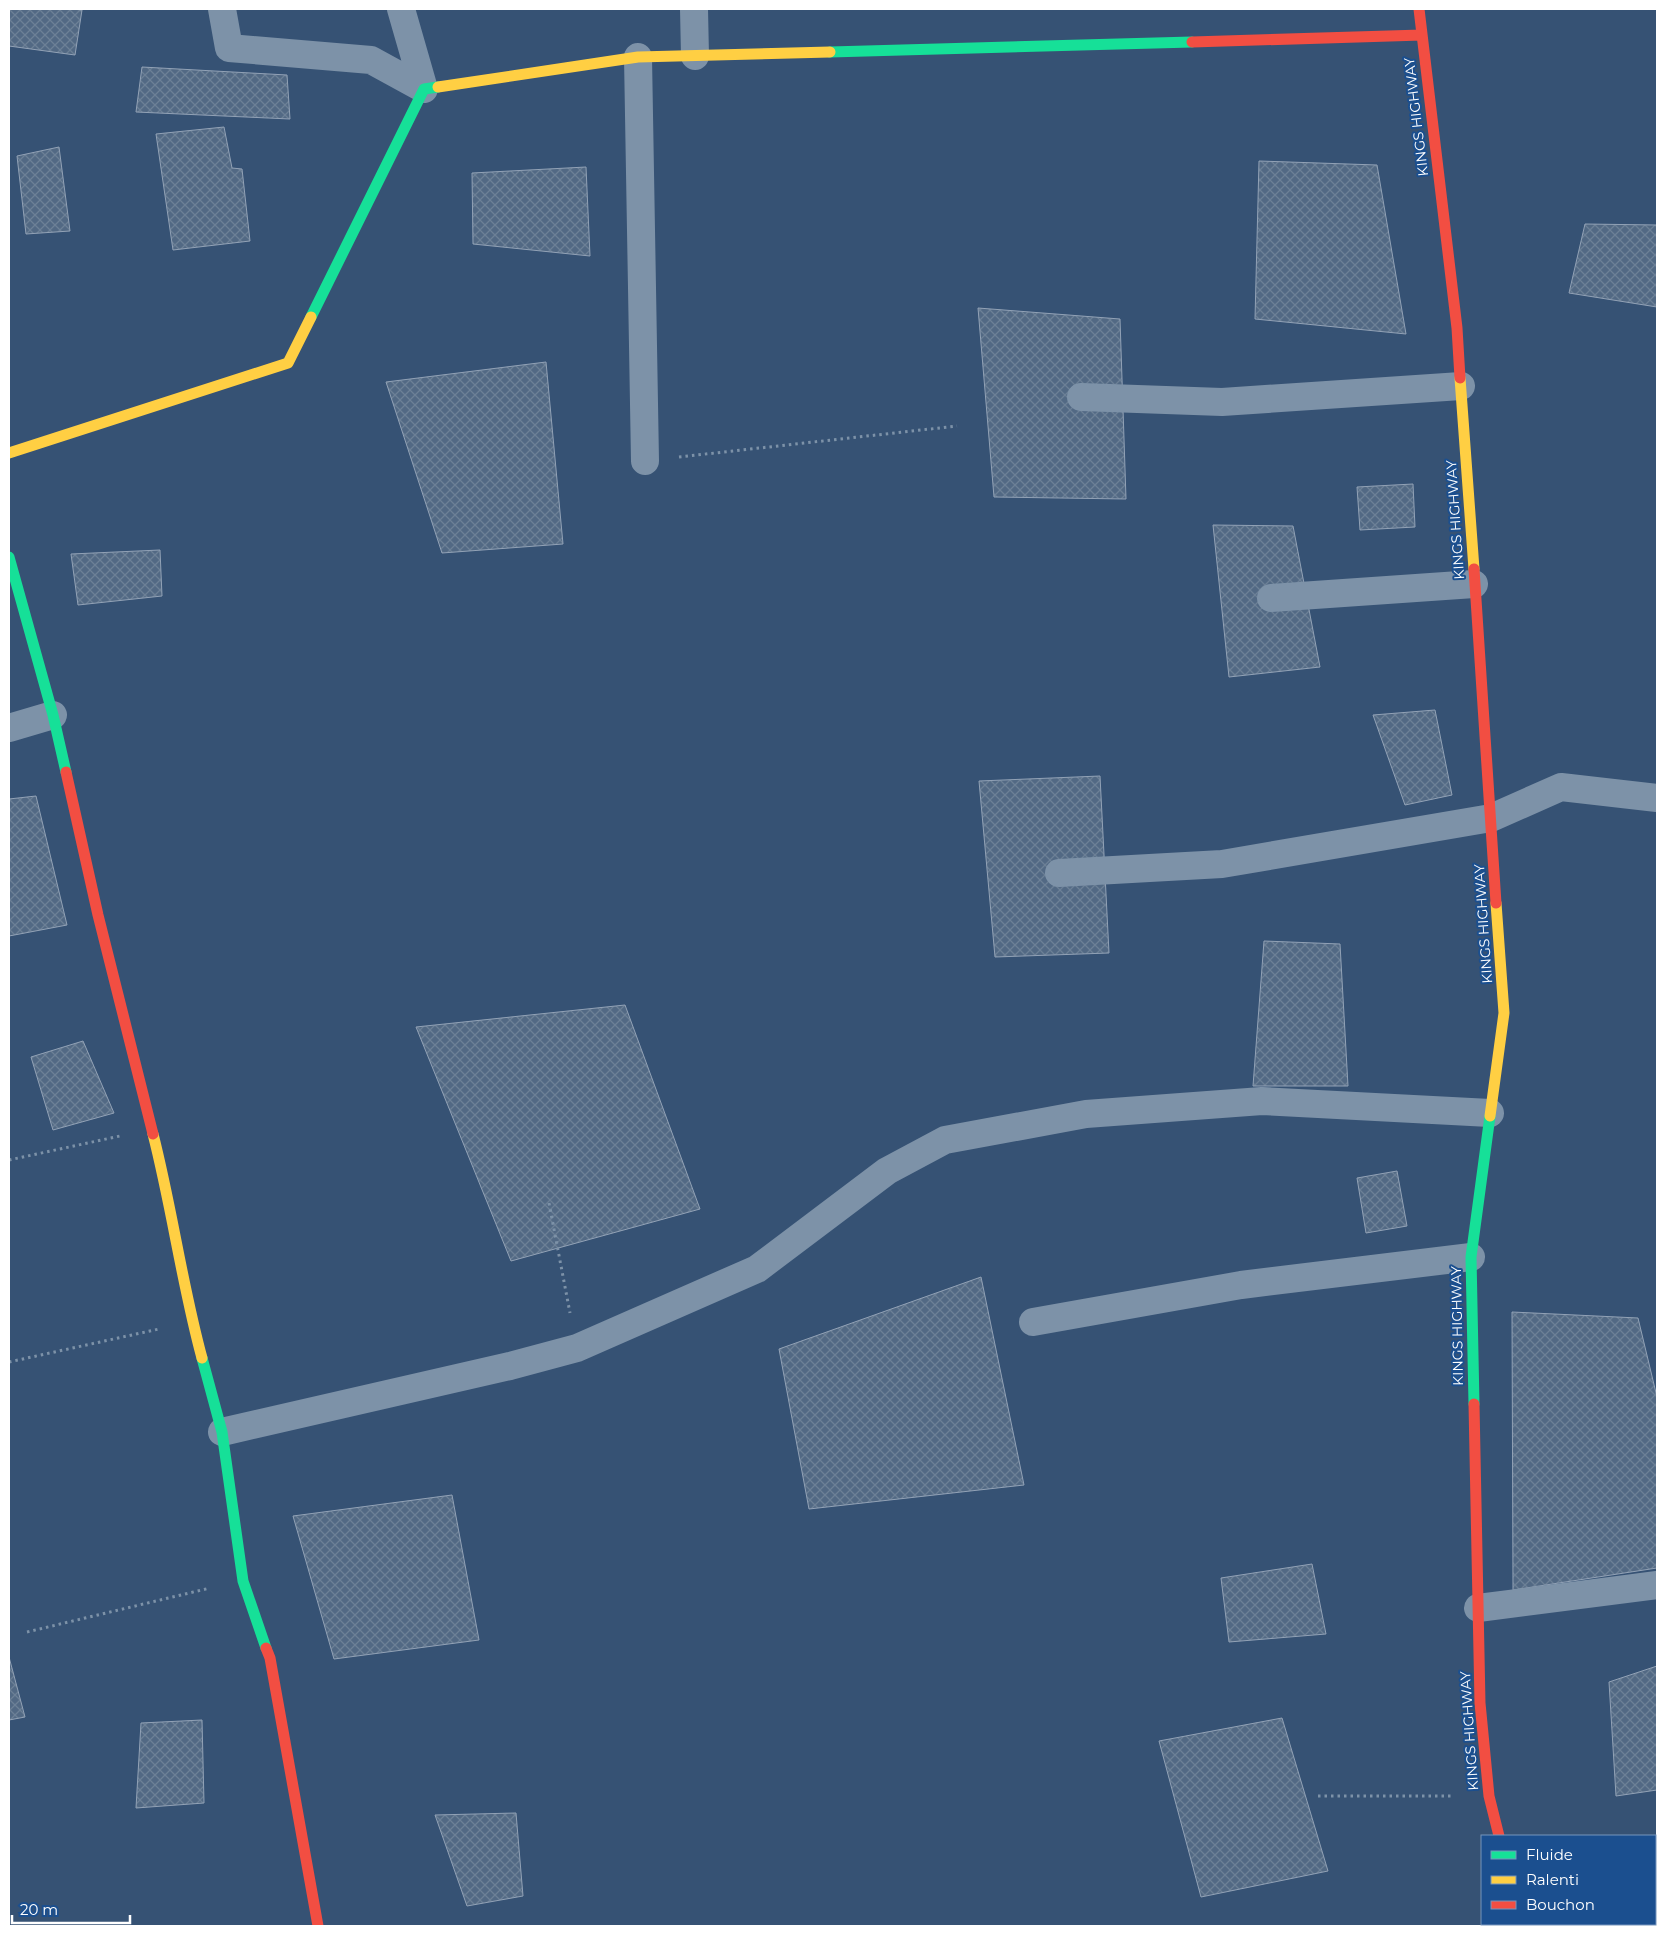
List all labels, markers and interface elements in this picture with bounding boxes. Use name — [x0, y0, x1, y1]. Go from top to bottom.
street label: KINGS HIGHWAY — [1400, 56, 1432, 177]
street label: KINGS HIGHWAY — [1442, 460, 1468, 580]
street label: KINGS HIGHWAY — [1470, 864, 1496, 984]
street label: KINGS HIGHWAY — [1447, 1266, 1467, 1386]
street label: KINGS HIGHWAY — [1456, 1671, 1482, 1791]
legend — [1481, 1835, 1656, 1925]
text: Fluide — [1526, 1845, 1573, 1864]
text: Ralenti — [1526, 1870, 1579, 1889]
scale bar — [12, 1892, 130, 1924]
text: Bouchon — [1526, 1895, 1595, 1914]
text: 20 m — [20, 1900, 58, 1919]

